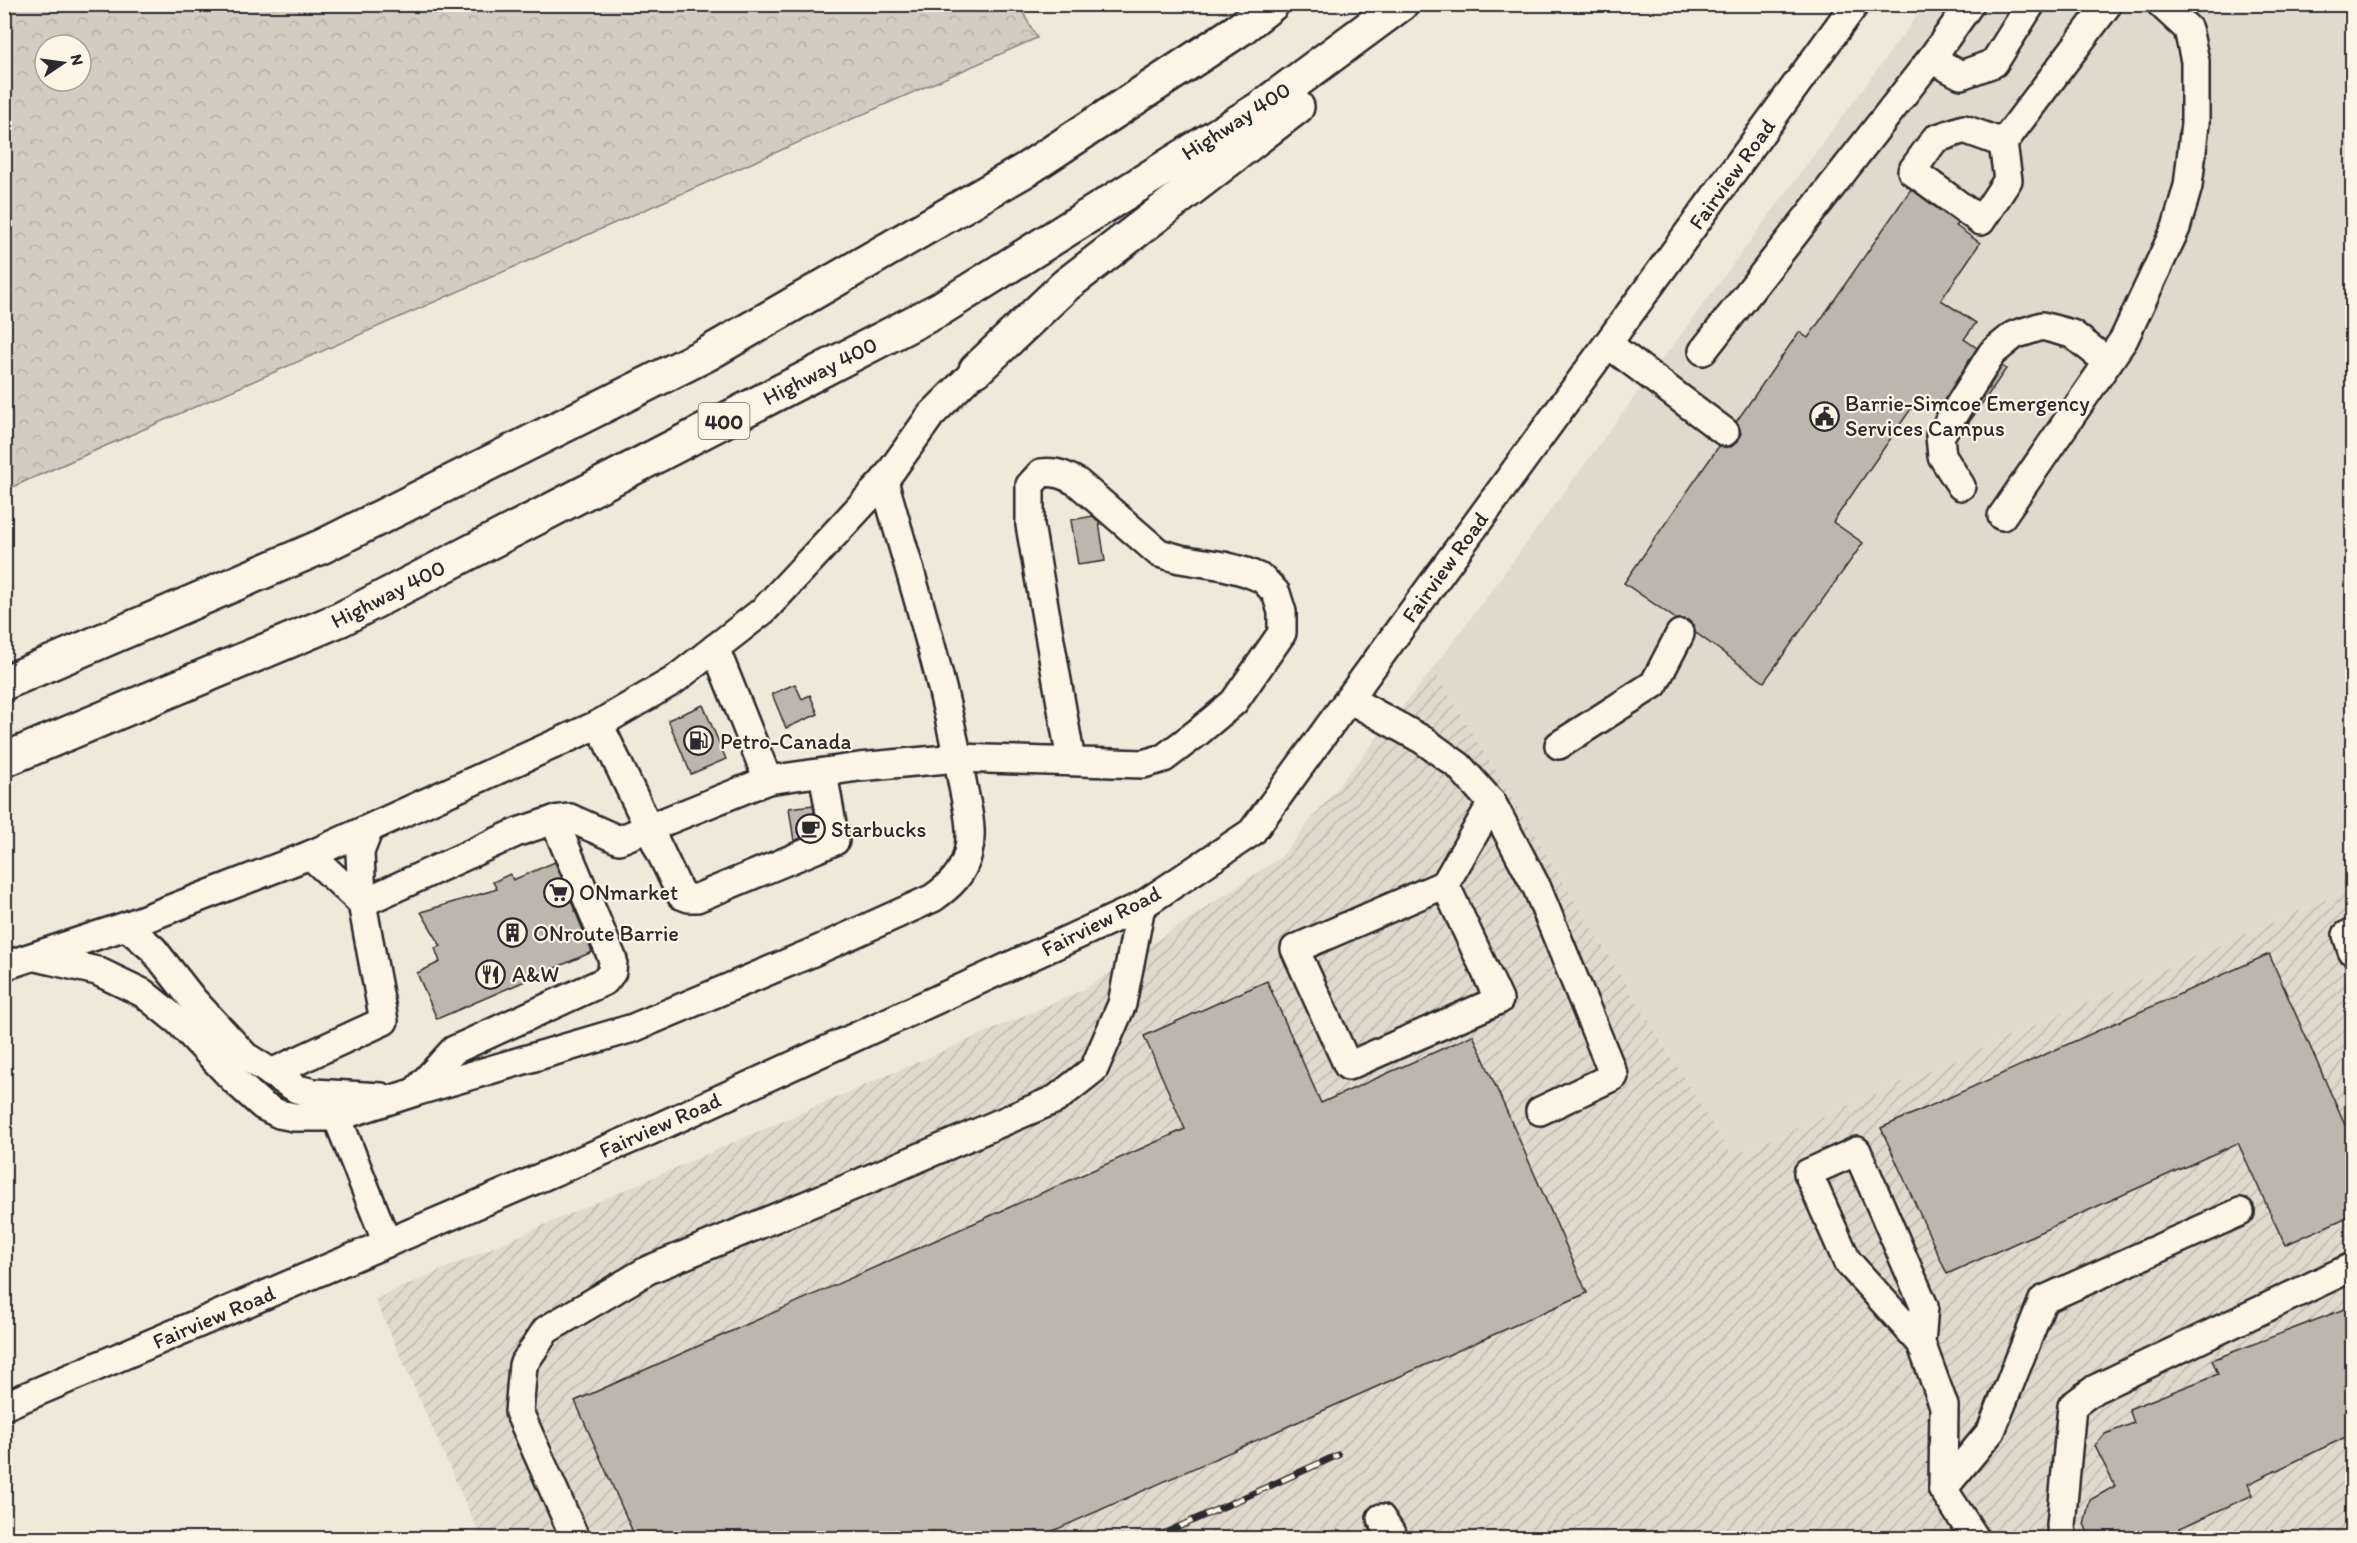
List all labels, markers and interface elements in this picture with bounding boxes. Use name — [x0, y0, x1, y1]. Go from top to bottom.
north arrow — [33, 33, 93, 93]
text: N — [67, 52, 88, 67]
street label: Highway 400 — [1176, 76, 1296, 166]
street label: Fairview Road — [1683, 113, 1781, 235]
street label: Highway 400 — [758, 331, 882, 411]
place label: Barrie-Simcoe Emergency Services Campus — [1845, 390, 2090, 442]
public building icon: Barrie-Simcoe Emergency Services Campus — [1808, 400, 1840, 432]
road number: 400 — [698, 403, 750, 439]
street label: Fairview Road — [1396, 506, 1494, 628]
street label: Highway 400 — [326, 554, 450, 634]
fuel station icon: Petro-Canada — [683, 725, 715, 757]
place label: Petro-Canada — [720, 728, 852, 755]
cafe icon: Starbucks — [794, 813, 826, 845]
place label: Starbucks — [831, 816, 926, 843]
supermarket icon: ONmarket — [542, 876, 574, 908]
place label: ONmarket — [579, 879, 678, 906]
street label: Fairview Road — [1037, 879, 1165, 963]
building icon: ONroute Barrie — [496, 917, 528, 949]
place label: ONroute Barrie — [533, 920, 679, 947]
restaurant icon: A&W — [475, 958, 507, 990]
place label: A&W — [512, 961, 559, 988]
street label: Fairview Road — [595, 1086, 725, 1164]
street label: Fairview Road — [149, 1279, 279, 1355]

